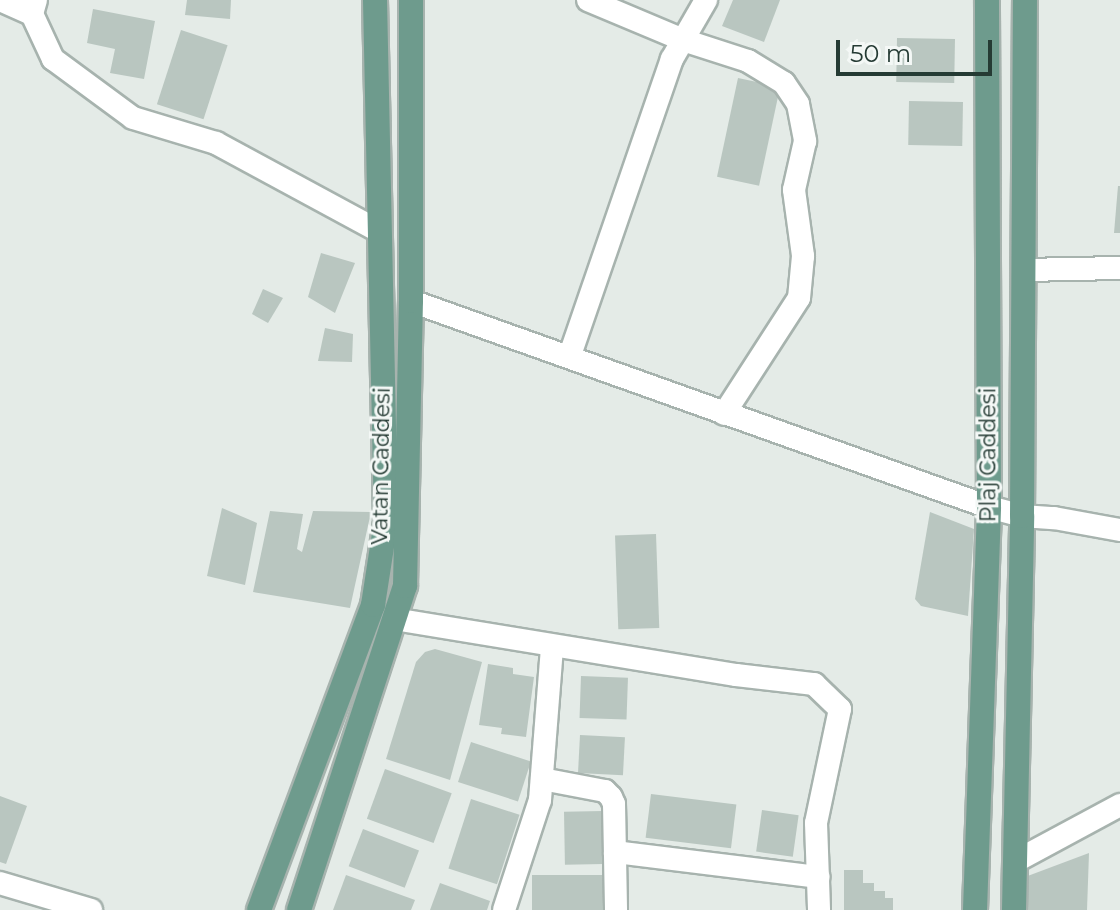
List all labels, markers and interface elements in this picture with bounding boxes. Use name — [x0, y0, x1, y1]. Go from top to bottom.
scale bar — [840, 24, 996, 74]
text: 50 m — [850, 39, 911, 68]
street label: Vatan Caddesi — [366, 387, 396, 545]
street label: Plaj Caddesi — [975, 388, 1001, 522]

